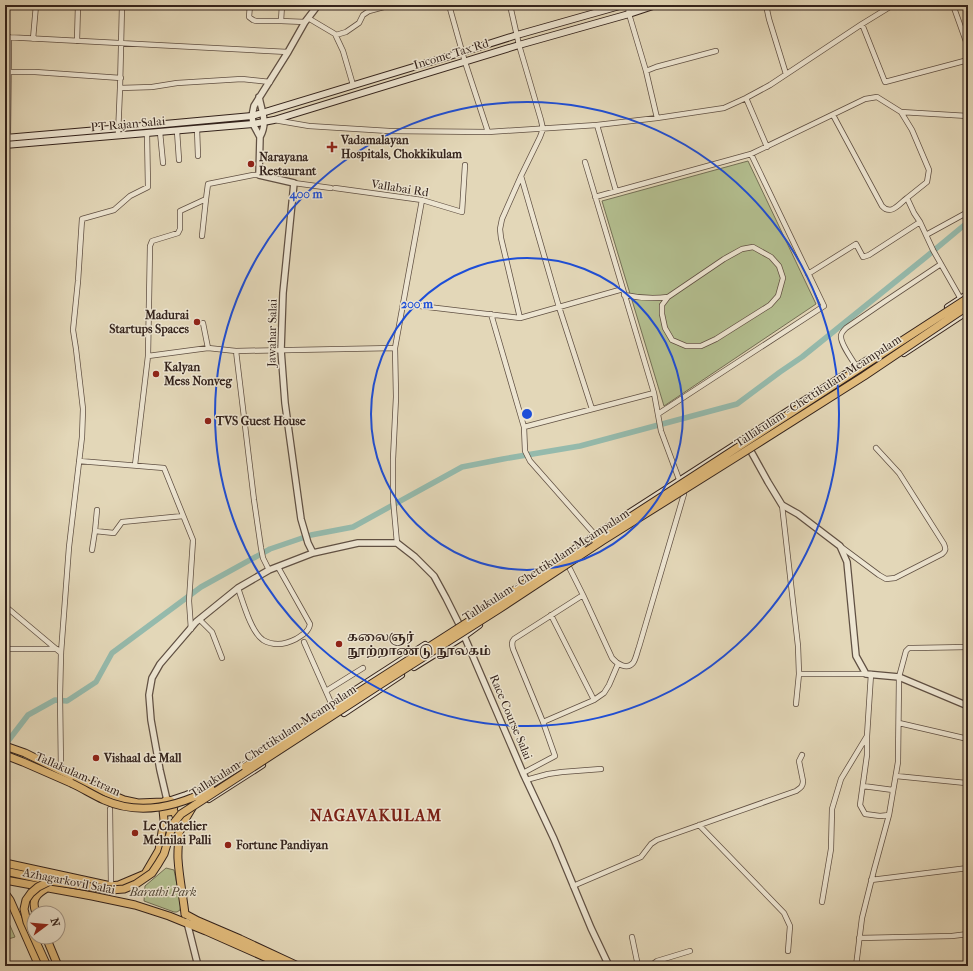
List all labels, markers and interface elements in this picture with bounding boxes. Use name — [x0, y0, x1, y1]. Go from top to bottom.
street label: Income Tax Rd — [412, 36, 491, 72]
street label: PT Rajan Salai — [90, 114, 166, 134]
place label: Vadamalayan Hospitals, Chokkikulam — [340, 133, 463, 162]
marker: Vadamalayan Hospitals, Chokkikulam — [326, 141, 338, 153]
place label: Narayana Restaurant — [259, 150, 317, 178]
marker: Narayana Restaurant — [246, 159, 256, 169]
street label: Vallabai Rd — [369, 176, 430, 200]
text: 400 m — [289, 187, 323, 202]
text: 200 m — [401, 297, 434, 311]
street label: Jawahar Salai — [264, 298, 280, 368]
place label: Madurai Startups Spaces — [109, 308, 190, 337]
marker: Madurai Startups Spaces — [192, 317, 202, 327]
street label: Tallakulam - Chettikulam Meampalam — [732, 332, 904, 450]
place label: Kalyan Mess Nonveg — [163, 360, 233, 389]
marker: Kalyan Mess Nonveg — [151, 369, 161, 379]
centre of rings — [520, 407, 534, 421]
place label: TVS Guest House — [215, 414, 306, 428]
marker: TVS Guest House — [203, 416, 213, 426]
street label: Tallakulam - Chettikulam Meampalam — [460, 506, 632, 624]
place label: கலைஞர் நூற்றாண்டு நூலகம் — [347, 630, 491, 659]
marker: கலைஞர் நூற்றாண்டு நூலகம் — [334, 639, 344, 649]
street label: Race Course Salai — [487, 672, 535, 762]
street label: Tallakulam - Chettikulam Meampalam — [187, 682, 359, 800]
street label: Tallakulam Etram — [33, 749, 123, 799]
place label: Vishaal de Mall — [103, 751, 182, 765]
marker: Vishaal de Mall — [91, 753, 101, 763]
district label: NAGAVAKULAM — [310, 806, 442, 825]
place label: Le Chatelier Melnilai Palli — [142, 819, 212, 847]
marker: Le Chatelier Melnilai Palli — [130, 828, 140, 838]
place label: Fortune Pandiyan — [235, 838, 329, 853]
marker: Fortune Pandiyan — [223, 840, 233, 850]
street label: Azhagarkovil Salai — [21, 865, 117, 897]
park label: Barathi Park — [128, 885, 197, 899]
north arrow — [26, 905, 66, 945]
text: N — [48, 917, 63, 929]

